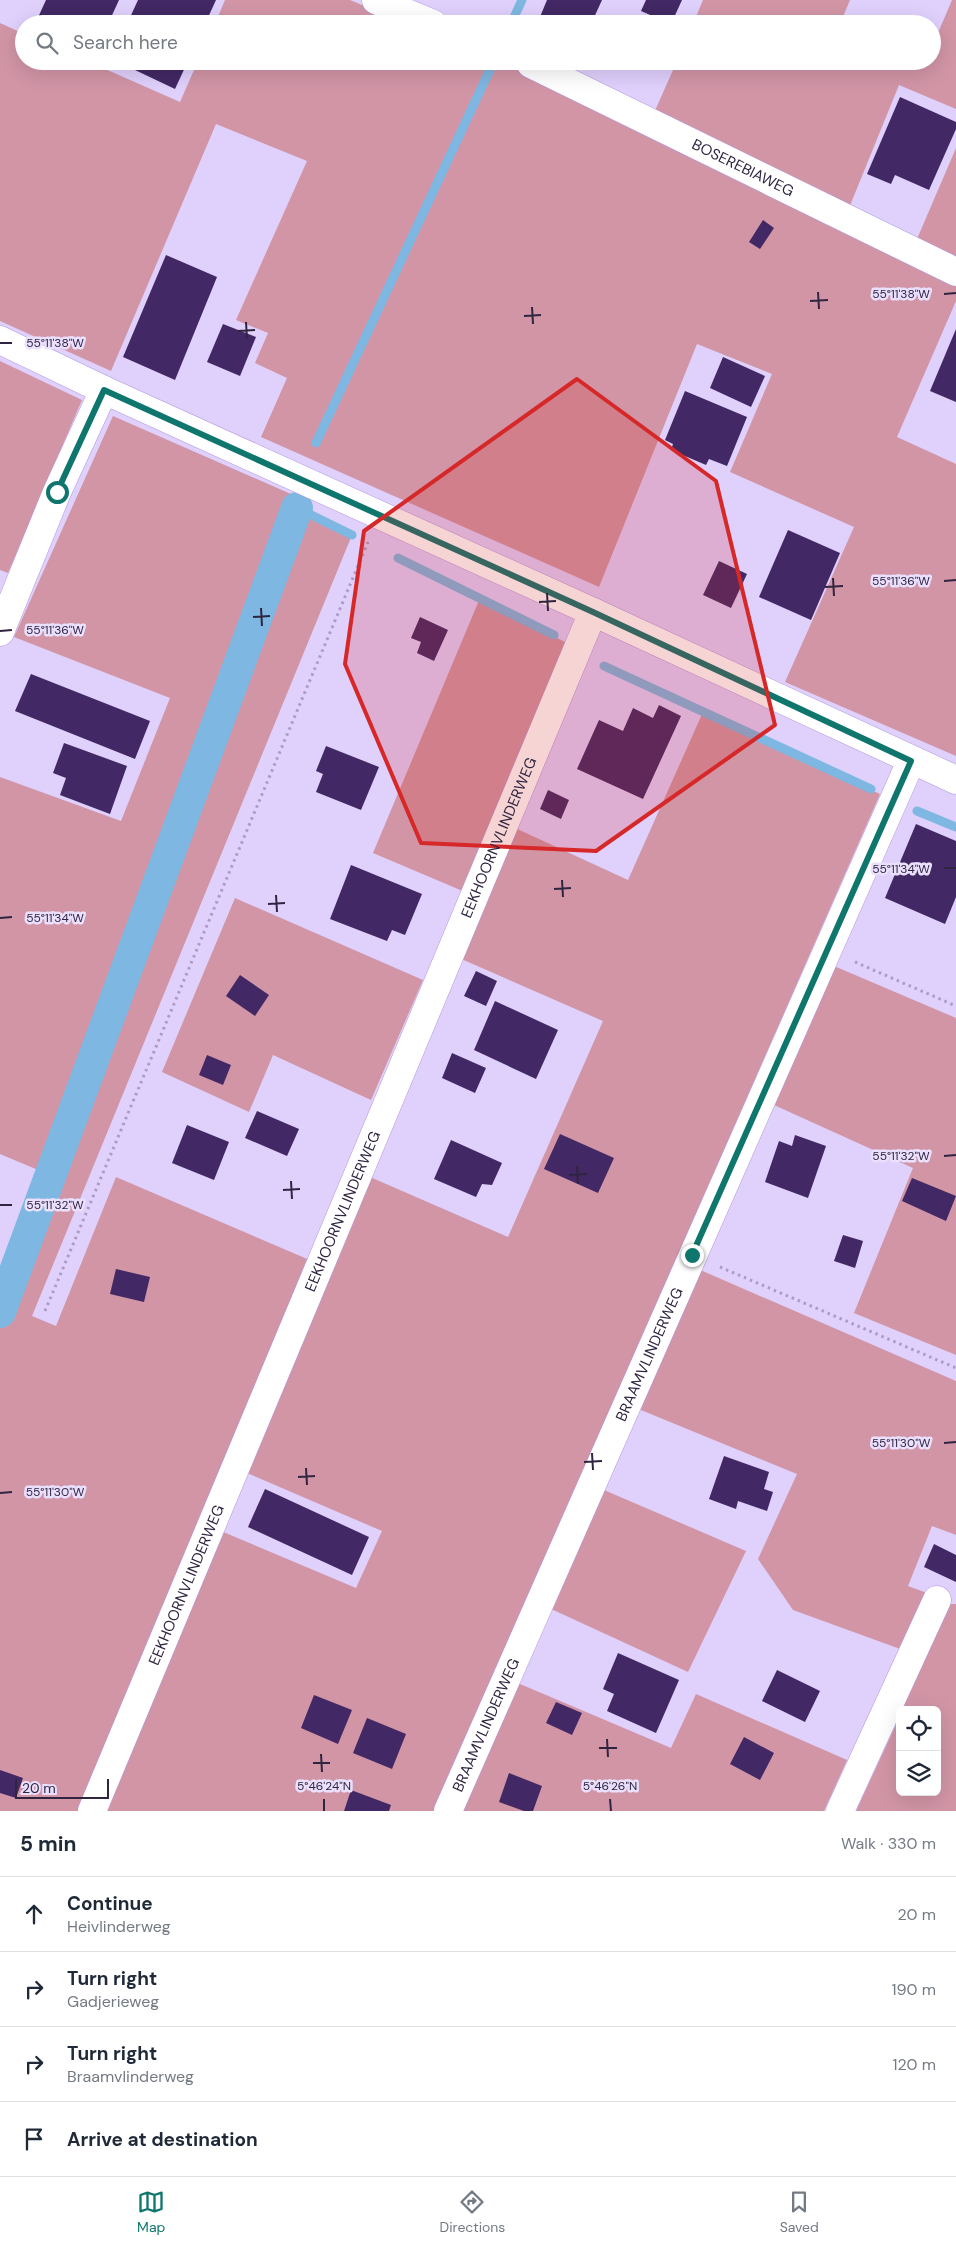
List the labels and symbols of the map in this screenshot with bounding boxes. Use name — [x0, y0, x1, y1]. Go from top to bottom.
street label: BOSEREBIAWEG — [689, 134, 797, 201]
text: 55°11'38"W — [872, 286, 930, 302]
text: 55°11'38"W — [26, 335, 84, 351]
route start — [46, 481, 69, 504]
text: 55°11'36"W — [872, 573, 930, 589]
text: 55°11'36"W — [26, 622, 84, 638]
street label: EEKHOORNVLINDERWEG — [456, 754, 541, 921]
text: 55°11'34"W — [872, 861, 930, 877]
text: 55°11'34"W — [26, 910, 84, 926]
street label: EEKHOORNVLINDERWEG — [300, 1128, 385, 1295]
text: 55°11'32"W — [872, 1148, 930, 1164]
text: 55°11'32"W — [26, 1197, 84, 1213]
route end — [681, 1244, 704, 1267]
street label: BRAAMVLINDERWEG — [611, 1284, 688, 1424]
text: 55°11'30"W — [872, 1435, 931, 1451]
text: 55°11'30"W — [26, 1484, 85, 1500]
street label: EEKHOORNVLINDERWEG — [144, 1502, 229, 1668]
street label: BRAAMVLINDERWEG — [448, 1655, 524, 1795]
scale bar — [15, 1776, 109, 1799]
text: 5°46'24"N — [297, 1778, 351, 1794]
text: 5°46'26"N — [583, 1778, 637, 1794]

